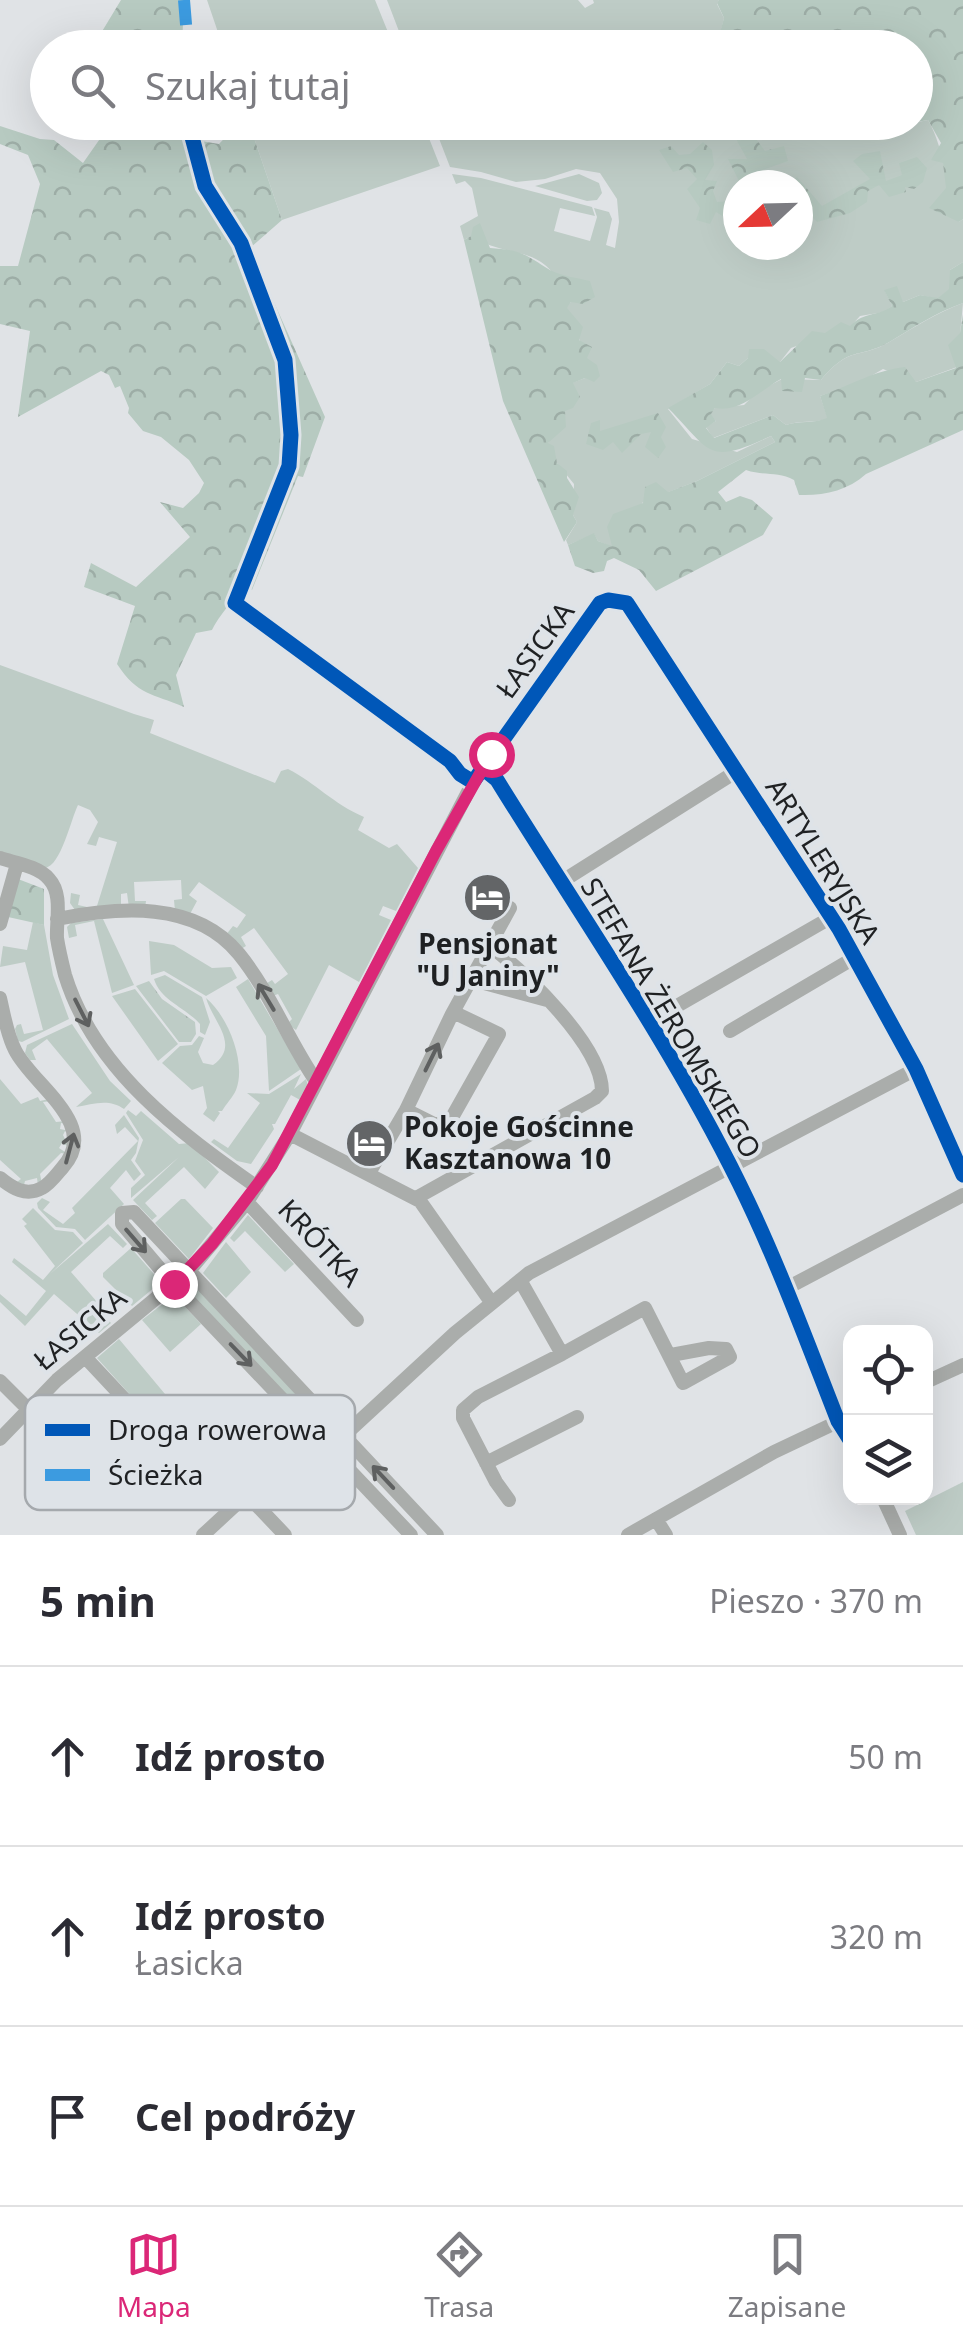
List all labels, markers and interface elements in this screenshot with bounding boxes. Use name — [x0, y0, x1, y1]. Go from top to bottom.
search box — [30, 30, 933, 140]
icon: search — [65, 58, 120, 113]
text: Szukaj tutaj — [145, 59, 351, 111]
north arrow — [723, 170, 813, 260]
street label: ŁASICKA — [486, 594, 582, 705]
route start — [469, 732, 515, 778]
street label: ARTYLERYJSKA — [758, 770, 890, 951]
street label: STEFANA ŻEROMSKIEGO — [573, 870, 771, 1165]
hotel icon: Pensjonat "U Janiny" — [462, 871, 514, 923]
place label: Pensjonat "U Janiny" — [416, 924, 560, 994]
one-way arrow — [256, 983, 276, 1012]
one-way arrow — [73, 997, 92, 1027]
one-way arrow — [423, 1042, 442, 1072]
place label: Pokoje Gościnne Kasztanowa 10 — [404, 1107, 634, 1177]
hotel icon: Pokoje Gościnne Kasztanowa 10 — [343, 1117, 395, 1169]
one-way arrow — [61, 1133, 80, 1165]
street label: KRÓTKA — [270, 1190, 371, 1294]
one-way arrow — [125, 1228, 148, 1253]
route end — [152, 1262, 198, 1308]
street label: ŁASICKA — [25, 1278, 134, 1378]
map controls — [843, 1325, 933, 1505]
button: locate — [843, 1325, 933, 1415]
one-way arrow — [229, 1342, 253, 1366]
legend — [25, 1395, 355, 1510]
text: Droga rowerowa — [108, 1410, 327, 1448]
button: layers — [843, 1415, 933, 1505]
text: Ścieżka — [108, 1455, 203, 1493]
one-way arrow — [372, 1465, 395, 1490]
text: 5 min — [40, 1572, 156, 1629]
text: Pieszo · 370 m — [709, 1579, 923, 1622]
icon: ahead — [40, 1729, 95, 1784]
text: Idź prosto — [135, 1730, 326, 1782]
text: 50 m — [848, 1735, 923, 1778]
text: Idź prosto — [135, 1889, 326, 1941]
icon: ahead — [40, 1909, 95, 1964]
text: 320 m — [830, 1915, 923, 1958]
text: Łasicka — [135, 1941, 244, 1984]
icon: arrive — [40, 2089, 95, 2144]
text: Cel podróży — [135, 2090, 355, 2142]
tab: Mapa — [117, 2227, 191, 2325]
tab: Trasa — [424, 2227, 494, 2325]
tab: Zapisane — [728, 2227, 846, 2325]

